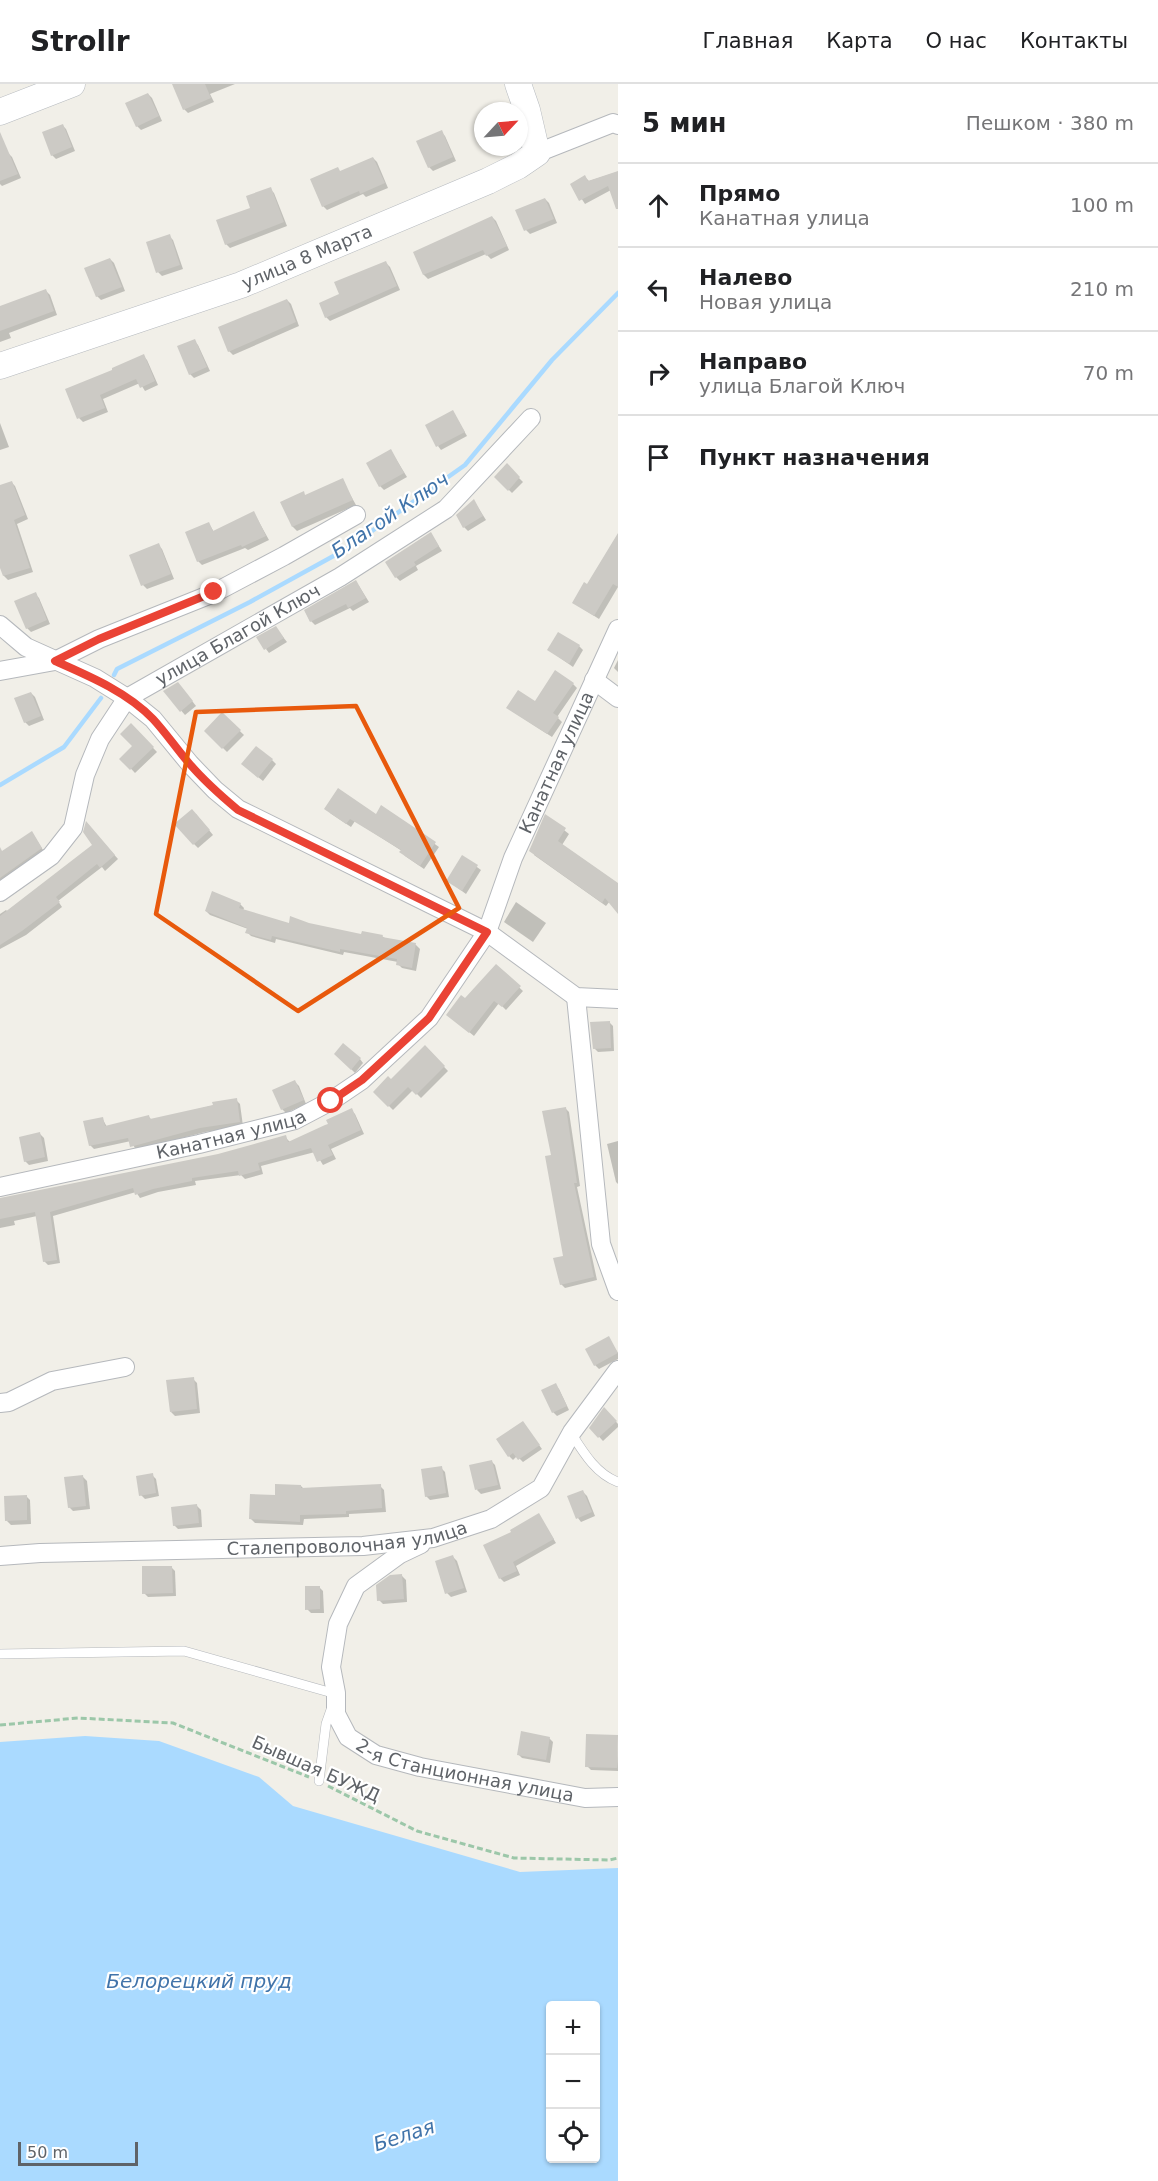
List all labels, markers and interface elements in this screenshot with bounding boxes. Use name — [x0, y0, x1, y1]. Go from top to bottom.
text: Strollr — [30, 25, 130, 58]
text: Главная — [703, 29, 793, 53]
text: Карта — [826, 29, 893, 53]
text: О нас — [926, 29, 987, 53]
text: Контакты — [1020, 29, 1128, 53]
north arrow — [474, 102, 528, 156]
text: 5 мин — [642, 108, 727, 138]
text: Пешком · 380 m — [966, 111, 1134, 135]
text: Прямо — [699, 181, 780, 206]
icon: ahead — [642, 189, 675, 222]
text: 100 m — [1070, 193, 1134, 217]
text: Канатная улица — [699, 206, 870, 230]
street label: улица 8 Марта — [239, 220, 375, 293]
text: Налево — [699, 265, 792, 290]
icon: left — [642, 273, 675, 306]
text: 210 m — [1070, 277, 1134, 301]
text: Новая улица — [699, 290, 832, 314]
text: Направо — [699, 349, 807, 374]
icon: right — [642, 357, 675, 390]
text: 70 m — [1083, 361, 1134, 385]
text: улица Благой Ключ — [699, 374, 905, 398]
icon: arrive — [642, 441, 675, 474]
text: Пункт назначения — [699, 445, 930, 470]
water label: Благой Ключ — [327, 467, 453, 563]
route end — [200, 578, 226, 604]
street label: улица Благой Ключ — [152, 580, 324, 690]
street label: Канатная улица — [515, 688, 598, 837]
route start — [317, 1087, 343, 1113]
street label: Канатная улица — [154, 1105, 310, 1163]
street label: Сталепроволочная улица — [226, 1516, 470, 1559]
street label: Бывшая БУЖД — [249, 1731, 384, 1806]
street label: 2-я Станционная улица — [352, 1734, 576, 1806]
water label: Белорецкий пруд — [106, 1969, 292, 1993]
map controls — [546, 2001, 600, 2163]
button: + — [546, 2001, 600, 2055]
button: − — [546, 2055, 600, 2109]
button: locate — [546, 2109, 600, 2163]
water label: Белая — [370, 2114, 438, 2156]
scale bar — [18, 2139, 138, 2166]
text: 50 m — [27, 2143, 68, 2162]

